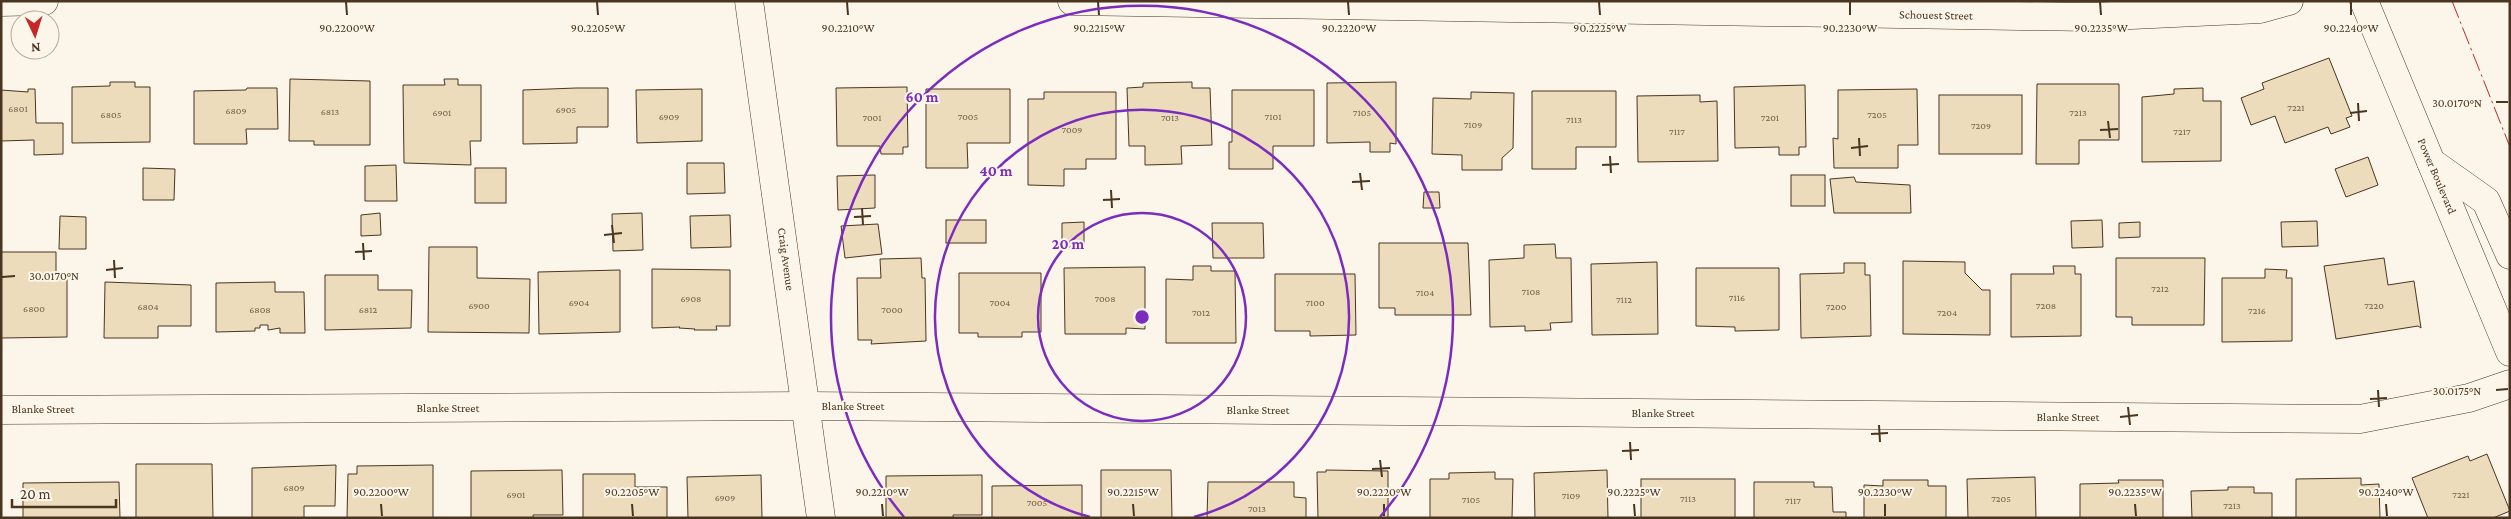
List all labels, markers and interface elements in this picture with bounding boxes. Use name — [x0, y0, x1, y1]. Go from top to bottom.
street label: Schouest Street — [1899, 7, 1974, 23]
north arrow — [10, 10, 60, 60]
text: 90.2200°W — [319, 21, 375, 35]
text: 90.2205°W — [571, 21, 625, 35]
text: 90.2210°W — [822, 21, 874, 35]
text: 90.2215°W — [1073, 21, 1125, 35]
text: 90.2220°W — [1322, 21, 1376, 35]
text: 90.2225°W — [1573, 21, 1627, 35]
text: 90.2230°W — [1823, 21, 1877, 35]
text: 90.2235°W — [2074, 21, 2128, 35]
text: 90.2240°W — [2324, 21, 2379, 35]
text: N — [30, 40, 41, 56]
text: 60 m — [906, 89, 939, 105]
text: 30.0170°N — [2432, 96, 2482, 110]
house number: 7221 — [2287, 102, 2305, 113]
house number: 6801 — [8, 103, 28, 114]
house number: 6905 — [556, 104, 576, 115]
house number: 6809 — [225, 105, 247, 116]
house number: 6813 — [321, 106, 340, 117]
house number: 6901 — [433, 107, 451, 118]
house number: 7105 — [1353, 107, 1371, 118]
house number: 7213 — [2069, 107, 2087, 118]
house number: 6805 — [101, 109, 122, 120]
house number: 7205 — [1867, 109, 1887, 120]
house number: 6909 — [659, 111, 679, 122]
house number: 7005 — [958, 111, 979, 122]
house number: 7101 — [1265, 111, 1281, 122]
house number: 7001 — [862, 112, 882, 123]
house number: 7013 — [1161, 112, 1179, 123]
house number: 7201 — [1761, 112, 1779, 123]
house number: 7113 — [1566, 114, 1582, 125]
house number: 7109 — [1464, 119, 1482, 130]
house number: 7209 — [1971, 120, 1991, 131]
house number: 7009 — [1062, 124, 1082, 135]
house number: 7117 — [1669, 126, 1685, 137]
house number: 7217 — [2173, 126, 2191, 137]
street label: Power Boulevard — [2415, 136, 2460, 217]
text: 40 m — [980, 163, 1013, 179]
street label: Craig Avenue — [775, 227, 797, 291]
text: 20 m — [1052, 236, 1084, 252]
text: 30.0170°N — [29, 269, 79, 283]
house number: 7212 — [2151, 283, 2169, 294]
house number: 7108 — [1522, 286, 1540, 297]
house number: 7104 — [1416, 287, 1434, 298]
house number: 7116 — [1729, 292, 1745, 303]
house number: 6908 — [681, 293, 701, 304]
house number: 7008 — [1094, 293, 1116, 304]
house number: 7112 — [1616, 294, 1632, 305]
house number: 6904 — [569, 297, 589, 308]
house number: 7004 — [990, 297, 1010, 308]
house number: 7100 — [1305, 297, 1325, 308]
house number: 6900 — [468, 300, 490, 311]
house number: 7208 — [2036, 300, 2056, 311]
house number: 7220 — [2364, 300, 2384, 311]
house number: 6804 — [137, 301, 159, 312]
house number: 7200 — [1826, 301, 1847, 312]
house number: 6800 — [23, 303, 45, 314]
house number: 6808 — [249, 304, 271, 315]
house number: 6812 — [359, 304, 378, 315]
house number: 7000 — [881, 304, 903, 315]
house number: 7216 — [2248, 305, 2266, 316]
house number: 7012 — [1192, 307, 1210, 318]
house number: 7204 — [1937, 307, 1957, 318]
centre of rings — [1133, 308, 1151, 326]
text: 30.0175°N — [2433, 384, 2481, 398]
street label: Blanke Street — [822, 399, 886, 413]
street label: Blanke Street — [417, 401, 481, 415]
street label: Blanke Street — [12, 402, 76, 416]
street label: Blanke Street — [1227, 403, 1291, 417]
street label: Blanke Street — [1632, 406, 1696, 420]
street label: Blanke Street — [2037, 410, 2101, 424]
scale bar — [12, 476, 116, 508]
house number: 6809 — [283, 482, 305, 493]
text: 90.2200°W — [353, 485, 409, 499]
text: 90.2205°W — [605, 485, 659, 499]
text: 90.2210°W — [856, 485, 908, 499]
text: 90.2215°W — [1107, 485, 1159, 499]
text: 90.2220°W — [1357, 485, 1411, 499]
text: 90.2225°W — [1607, 485, 1661, 499]
text: 90.2230°W — [1858, 485, 1912, 499]
text: 90.2235°W — [2108, 485, 2162, 499]
text: 90.2240°W — [2359, 485, 2414, 499]
text: 20 m — [20, 486, 51, 502]
house number: 6901 — [507, 489, 525, 500]
house number: 7221 — [2452, 489, 2470, 500]
house number: 7109 — [1562, 490, 1580, 501]
house number: 6909 — [715, 492, 735, 503]
house number: 7113 — [1680, 493, 1696, 504]
house number: 7205 — [1991, 493, 2011, 504]
house number: 7105 — [1462, 494, 1480, 505]
house number: 7117 — [1785, 495, 1801, 506]
house number: 7005 — [1027, 497, 1048, 508]
house number: 7213 — [2223, 500, 2241, 511]
house number: 7013 — [1248, 503, 1266, 514]

